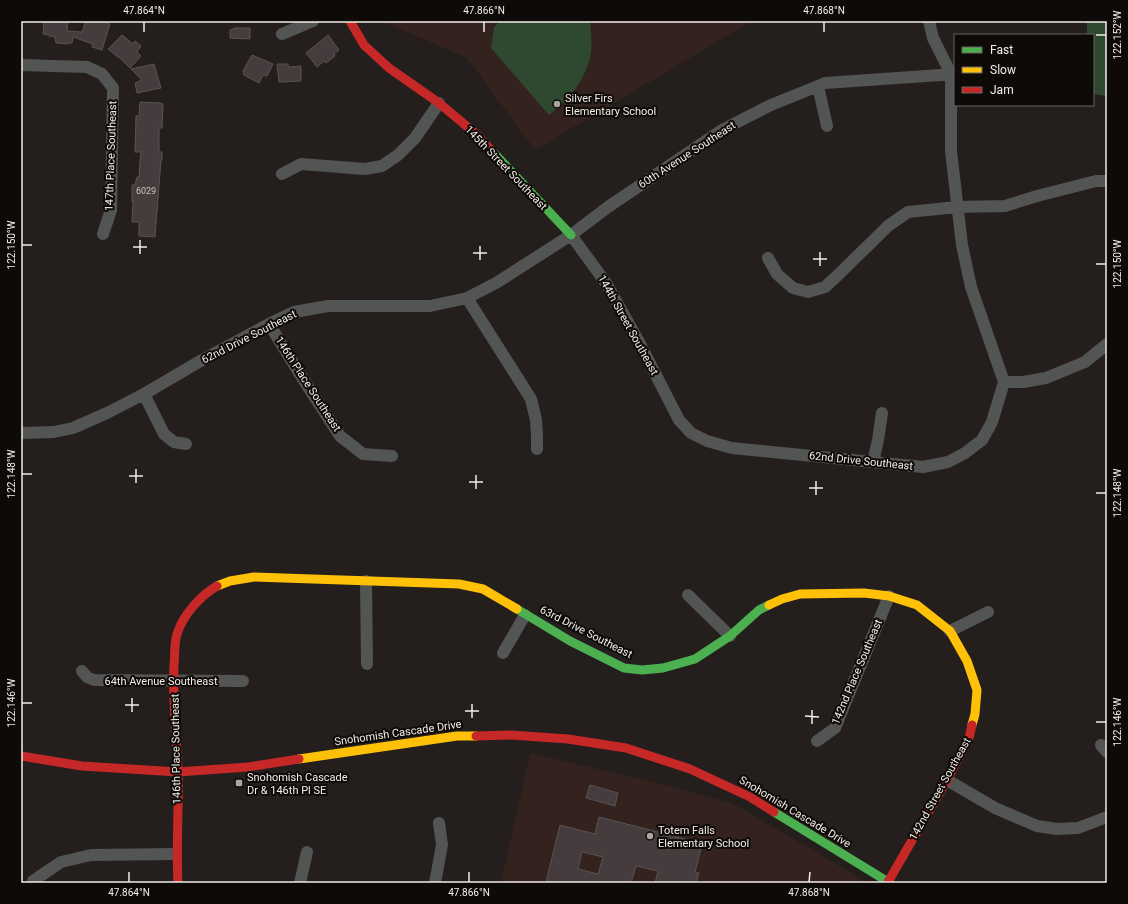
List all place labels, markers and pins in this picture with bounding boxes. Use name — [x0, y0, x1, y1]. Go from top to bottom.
place label: Silver Firs Elementary School — [565, 92, 656, 118]
marker: Silver Firs Elementary School — [552, 99, 562, 109]
place label: Snohomish Cascade Dr & 146th Pl SE — [247, 771, 348, 797]
marker: Snohomish Cascade Dr & 146th Pl SE — [234, 778, 244, 788]
place label: Totem Falls Elementary School — [658, 824, 749, 850]
marker: Totem Falls Elementary School — [645, 831, 655, 841]

